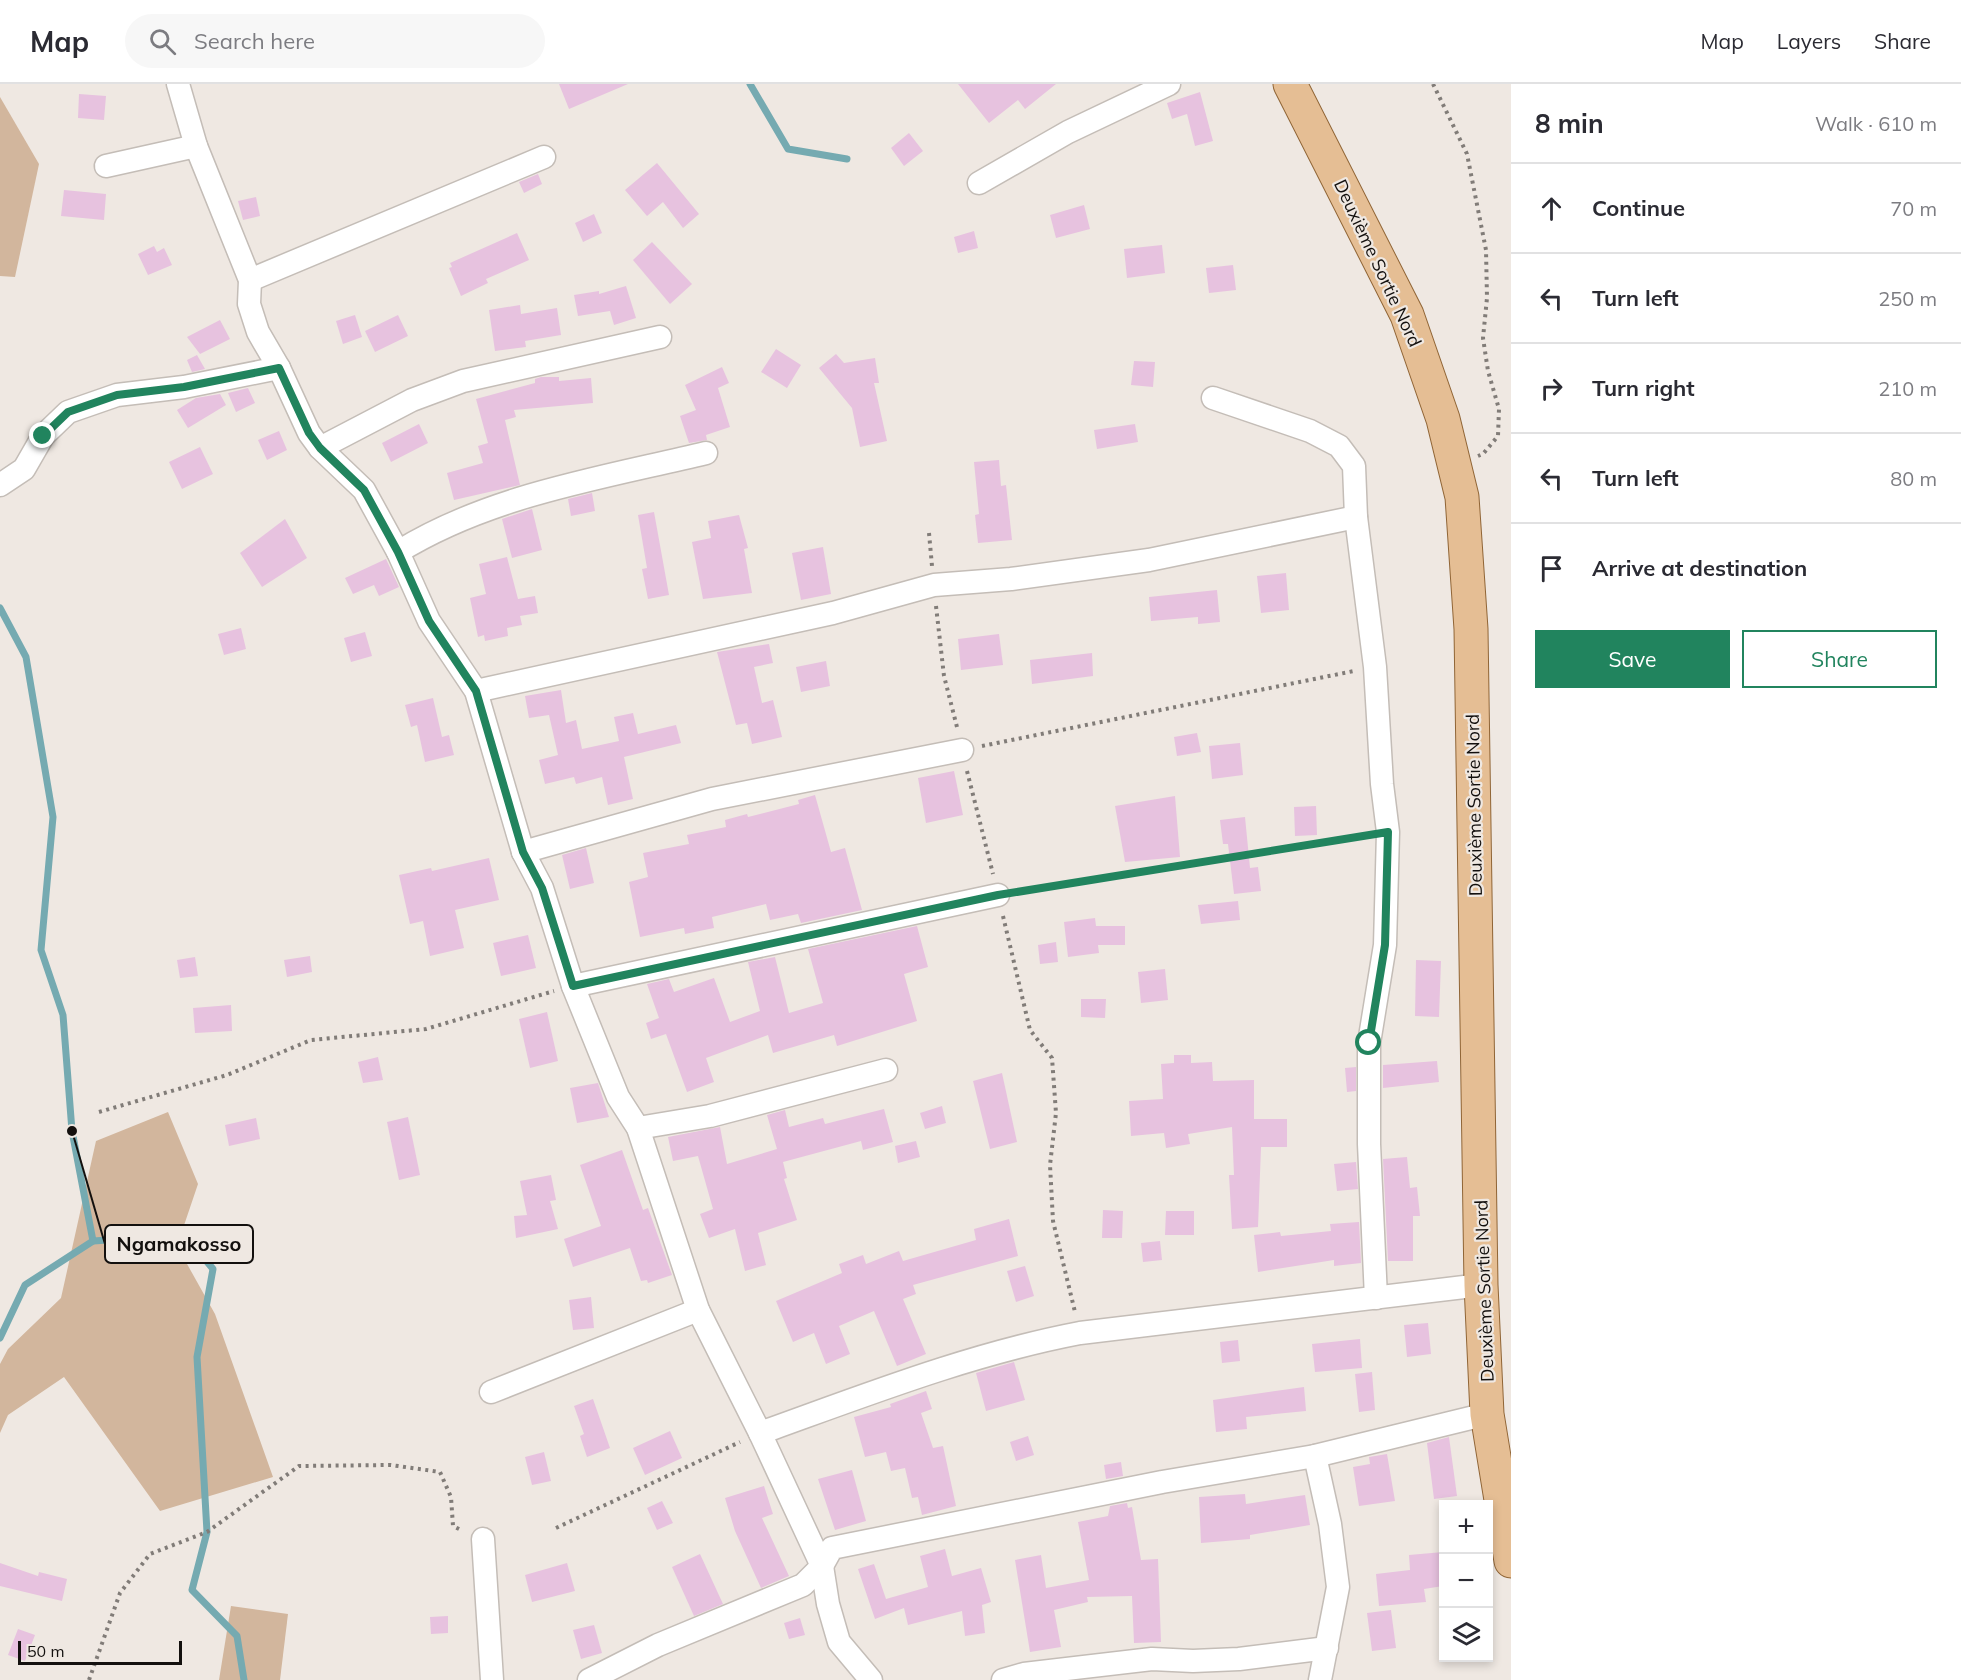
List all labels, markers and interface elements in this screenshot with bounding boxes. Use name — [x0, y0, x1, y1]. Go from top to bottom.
search box — [125, 14, 545, 68]
text: Map — [30, 24, 89, 59]
icon: search — [146, 25, 179, 58]
text: Search here — [194, 27, 315, 55]
text: Map — [1701, 28, 1744, 54]
text: Layers — [1777, 28, 1841, 54]
text: Share — [1874, 28, 1931, 54]
text: 8 min — [1535, 107, 1604, 140]
text: Walk · 610 m — [1815, 111, 1937, 136]
street label: Deuxième Sortie Nord — [1329, 176, 1427, 350]
icon: ahead — [1535, 192, 1568, 225]
text: Continue — [1592, 194, 1685, 222]
text: 70 m — [1890, 196, 1937, 221]
icon: left — [1535, 282, 1568, 315]
text: Turn left — [1592, 284, 1679, 312]
text: 250 m — [1878, 286, 1937, 311]
icon: right — [1535, 372, 1568, 405]
text: Turn right — [1592, 374, 1695, 402]
text: 210 m — [1878, 376, 1937, 401]
route end — [29, 422, 55, 448]
icon: left — [1535, 462, 1568, 495]
text: Turn left — [1592, 464, 1679, 492]
text: 80 m — [1890, 466, 1937, 491]
icon: arrive — [1535, 552, 1568, 585]
text: Arrive at destination — [1592, 554, 1807, 582]
button: Save — [1535, 630, 1730, 688]
button: Share — [1742, 630, 1937, 688]
street label: Deuxième Sortie Nord — [1461, 714, 1487, 896]
route start — [1355, 1029, 1381, 1055]
street label: Deuxième Sortie Nord — [1469, 1200, 1499, 1382]
callout: Ngamakosso — [105, 1225, 253, 1263]
text: Ngamakosso — [117, 1231, 242, 1256]
map controls — [1439, 1500, 1493, 1662]
button: + — [1439, 1500, 1493, 1554]
button: − — [1439, 1554, 1493, 1608]
button: layers — [1439, 1608, 1493, 1662]
scale bar — [18, 1638, 182, 1666]
text: 50 m — [27, 1641, 64, 1661]

